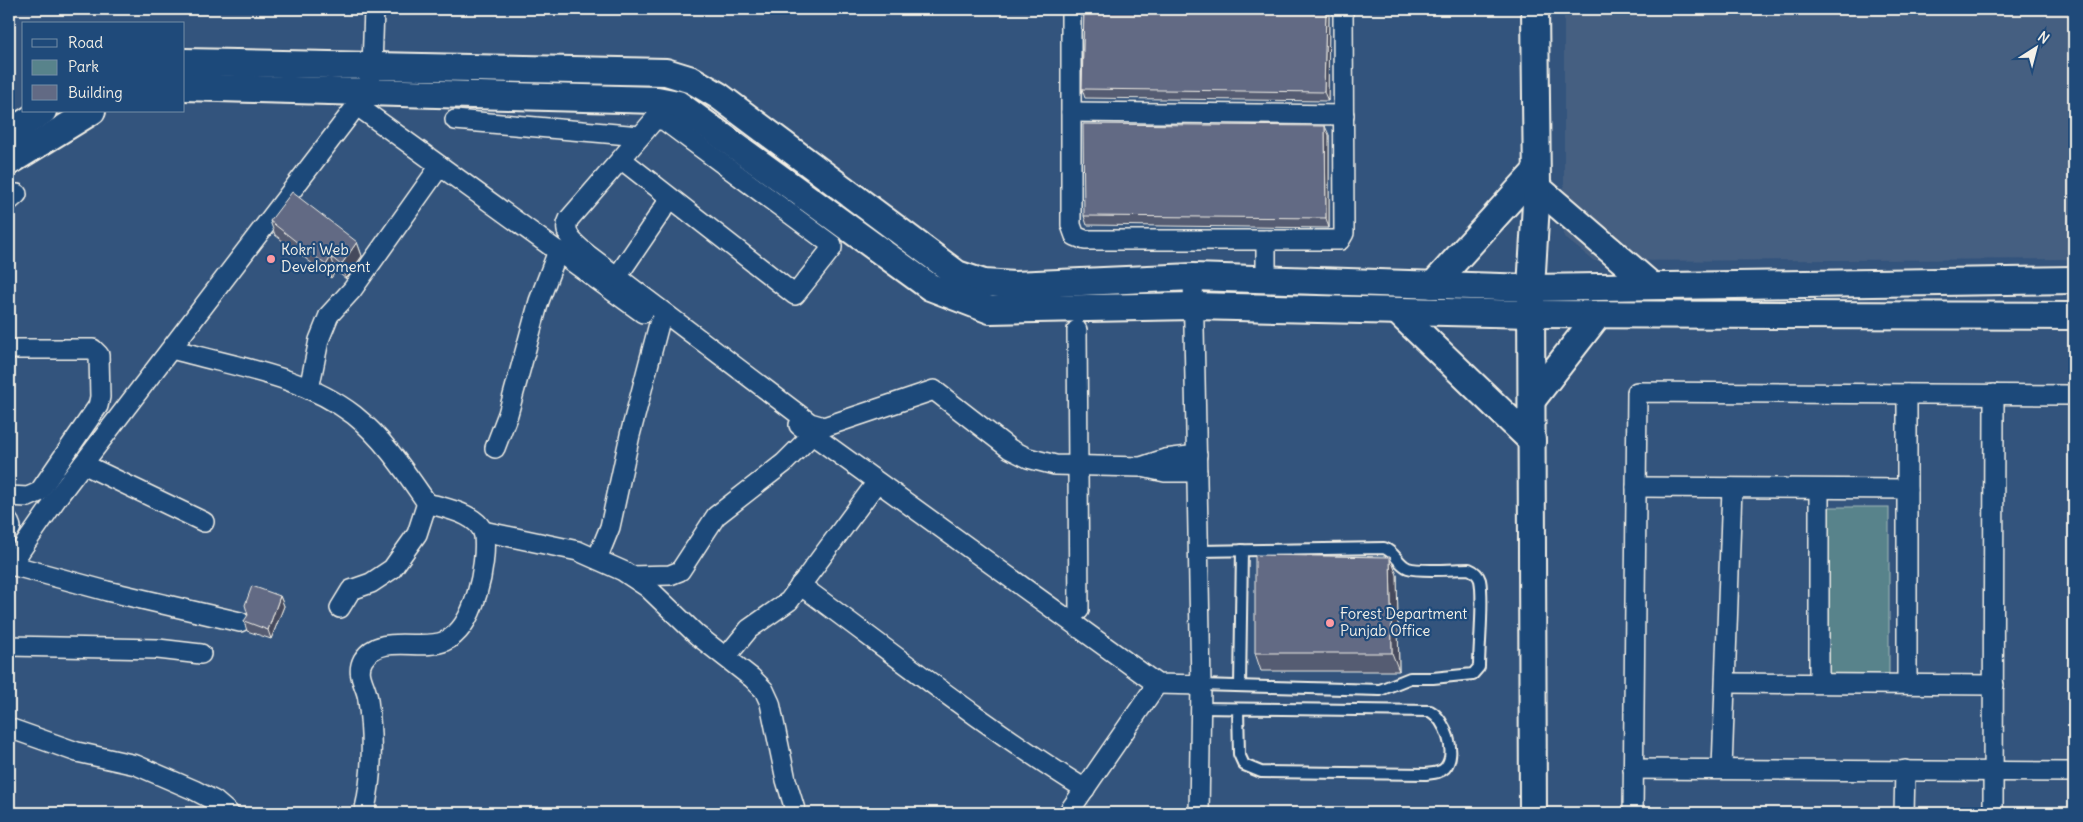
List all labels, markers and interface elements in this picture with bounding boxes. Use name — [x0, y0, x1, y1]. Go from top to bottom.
legend — [22, 22, 185, 112]
north arrow — [2010, 22, 2060, 72]
text: N — [2034, 27, 2053, 48]
text: Road — [68, 33, 103, 52]
text: Park — [68, 57, 99, 76]
text: Building — [68, 83, 123, 102]
place label: Kokri Web Development — [281, 240, 370, 276]
marker: Kokri Web Development — [265, 253, 277, 265]
place label: Forest Department Punjab Office — [1340, 604, 1467, 640]
marker: Forest Department Punjab Office — [1324, 617, 1336, 629]

